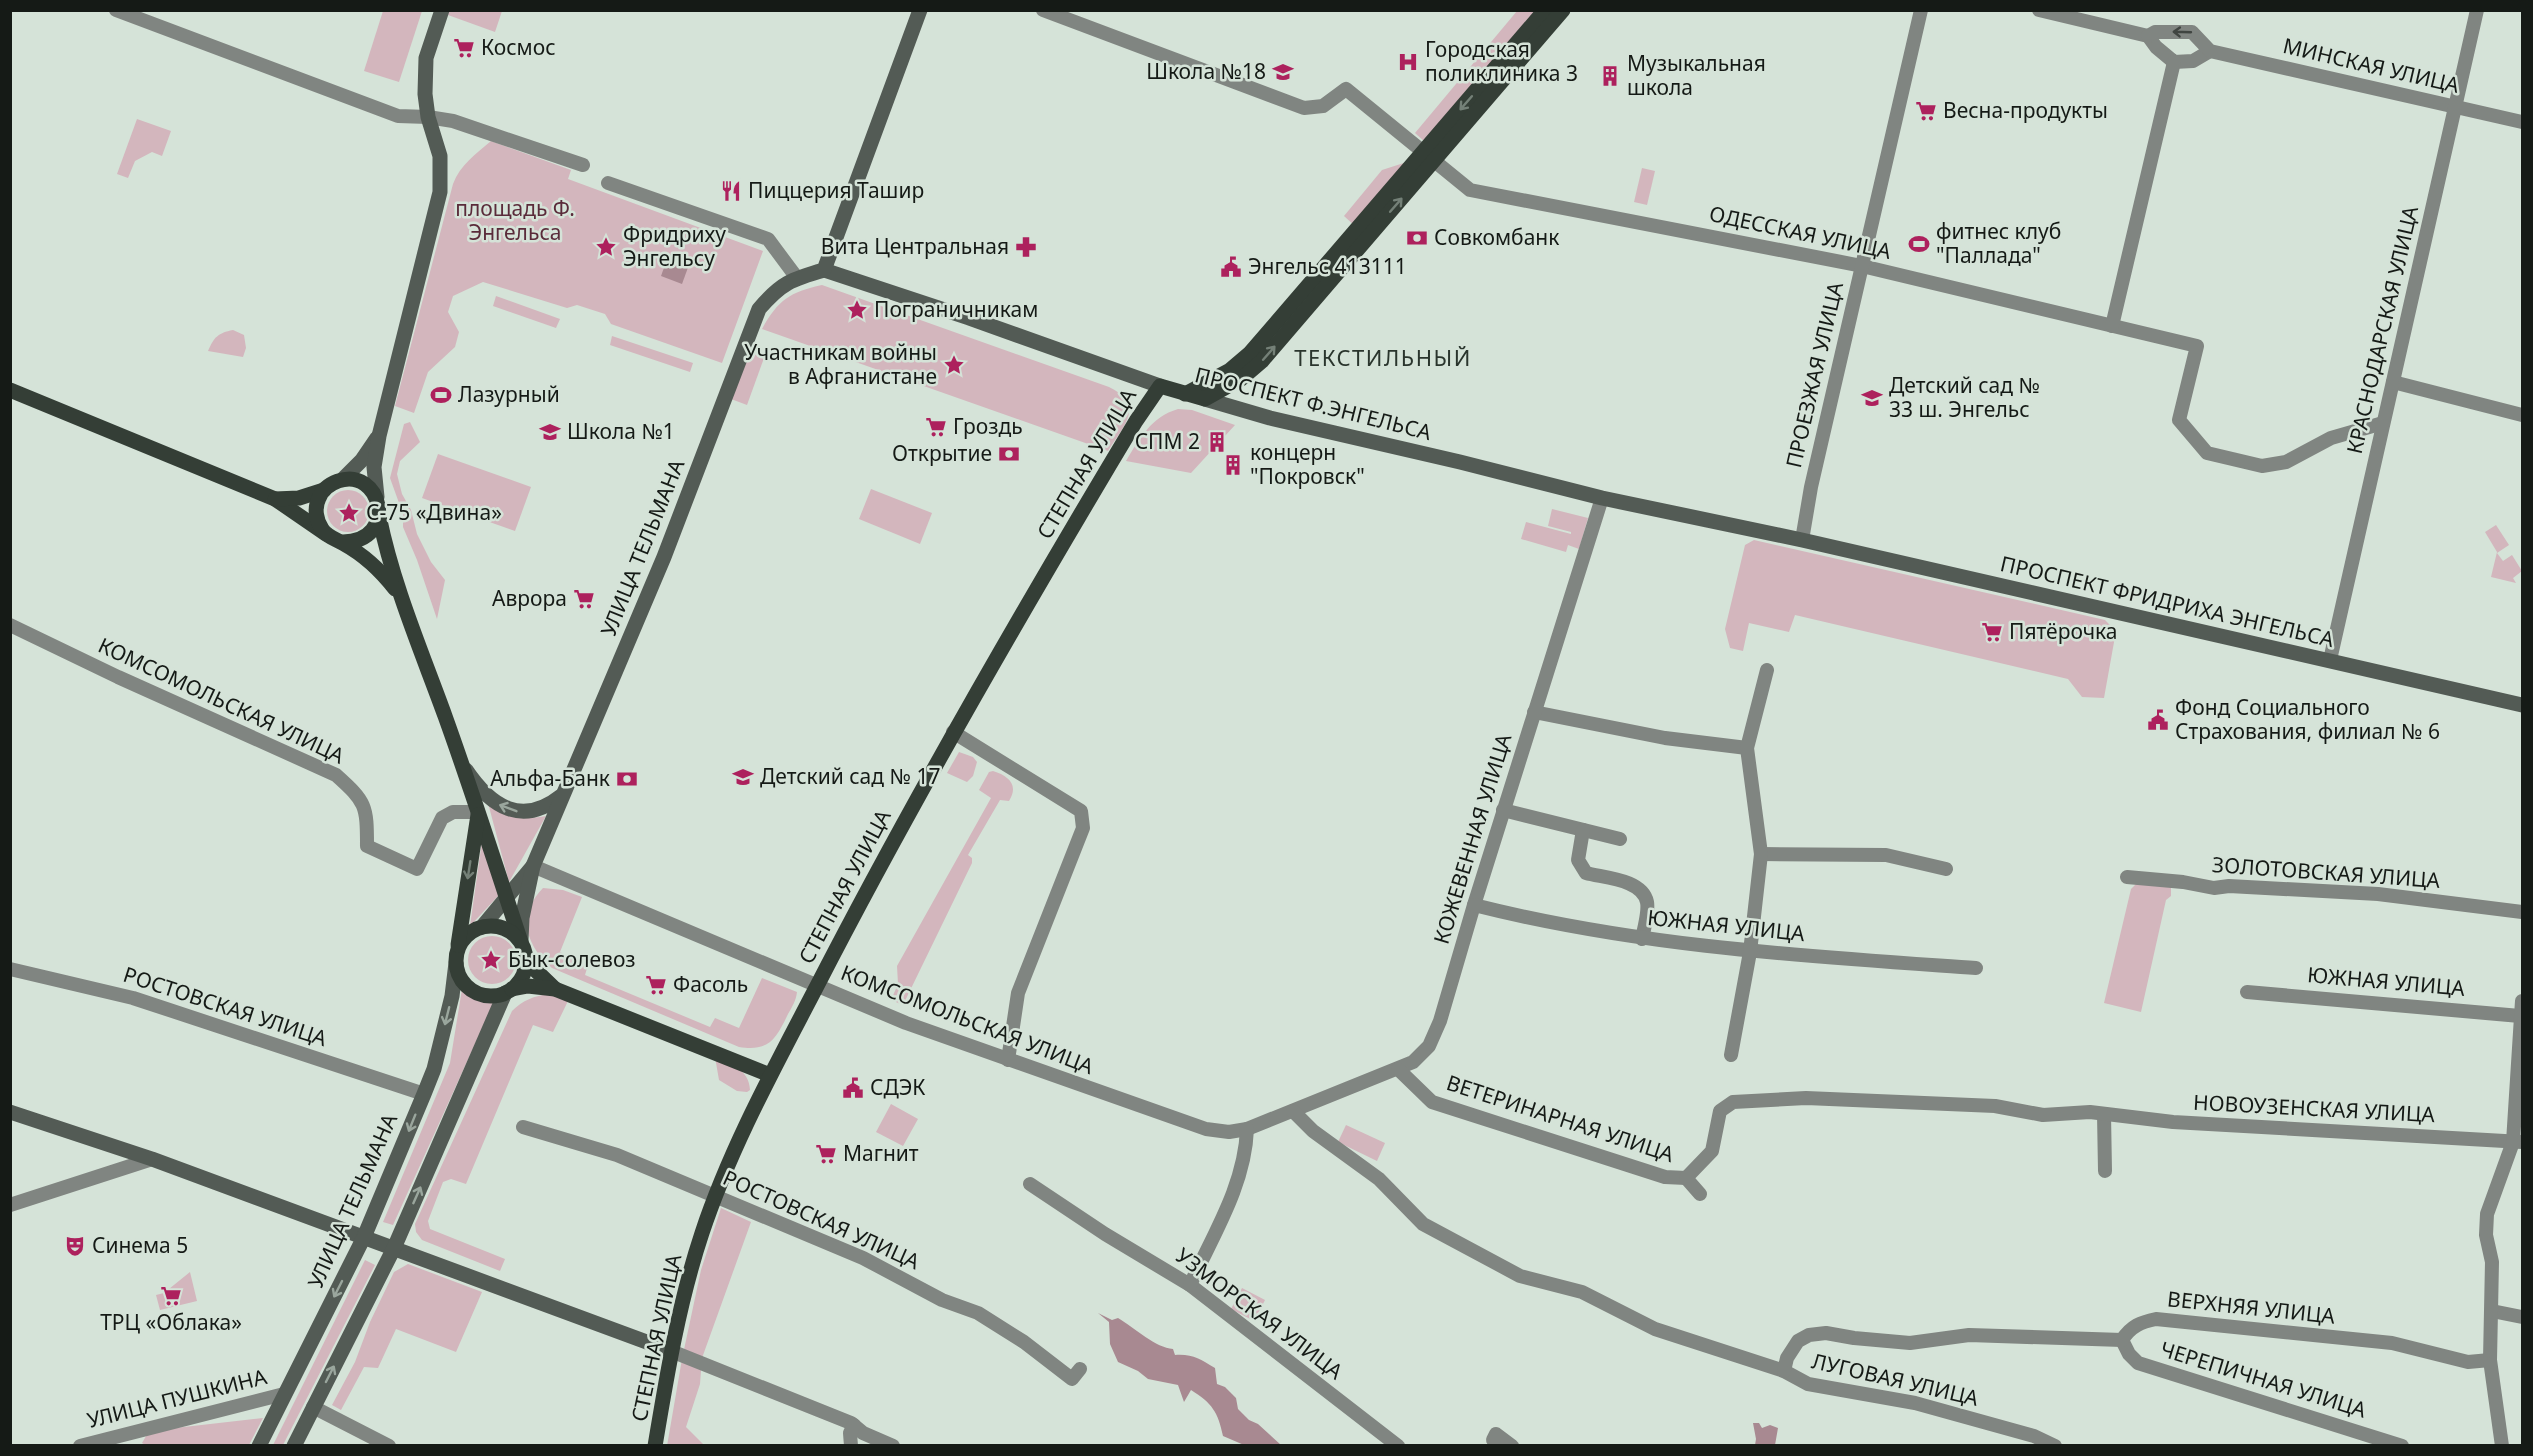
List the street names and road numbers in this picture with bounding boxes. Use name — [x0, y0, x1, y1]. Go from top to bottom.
street label: МИНСКАЯ УЛИЦА — [2280, 31, 2463, 99]
street label: ОДЕССКАЯ УЛИЦА — [1707, 199, 1894, 265]
street label: КРАСНОДАРСКАЯ УЛИЦА — [2340, 203, 2424, 456]
street label: ПРОЕЗЖАЯ УЛИЦА — [1779, 279, 1849, 470]
street label: ПРОСПЕКТ Ф.ЭНГЕЛЬСА — [1192, 360, 1435, 446]
street label: СТЕПНАЯ УЛИЦА — [1030, 383, 1142, 544]
street label: УЛИЦА ТЕЛЬМАНА — [594, 455, 691, 640]
street label: ПРОСПЕКТ ФРИДРИХА ЭНГЕЛЬСА — [1998, 549, 2337, 653]
street label: КОМСОМОЛЬСКАЯ УЛИЦА — [94, 631, 349, 770]
street label: КОЖЕВЕННАЯ УЛИЦА — [1427, 730, 1518, 947]
street label: СТЕПНАЯ УЛИЦА — [792, 804, 897, 968]
street label: ЗОЛОТОВСКАЯ УЛИЦА — [2211, 850, 2442, 894]
street label: ЮЖНАЯ УЛИЦА — [1646, 903, 1807, 947]
street label: КОМСОМОЛЬСКАЯ УЛИЦА — [837, 958, 1098, 1080]
street label: РОСТОВСКАЯ УЛИЦА — [120, 960, 331, 1052]
street label: ЮЖНАЯ УЛИЦА — [2306, 960, 2467, 1002]
street label: ВЕТЕРИНАРНАЯ УЛИЦА — [1443, 1068, 1678, 1168]
street label: НОВОУЗЕНСКАЯ УЛИЦА — [2192, 1088, 2436, 1128]
street label: УЛИЦА ТЕЛЬМАНА — [301, 1108, 403, 1292]
street label: РОСТОВСКАЯ УЛИЦА — [719, 1163, 925, 1275]
street label: УЗМОРСКАЯ УЛИЦА — [1170, 1241, 1349, 1386]
street label: СТЕПНАЯ УЛИЦА — [625, 1251, 688, 1424]
street label: ВЕРХНЯЯ УЛИЦА — [2166, 1284, 2337, 1330]
street label: ЧЕРЕПИЧНАЯ УЛИЦА — [2157, 1334, 2370, 1424]
street label: ЛУГОВАЯ УЛИЦА — [1809, 1346, 1982, 1412]
street label: УЛИЦА ПУШКИНА — [84, 1362, 270, 1434]

